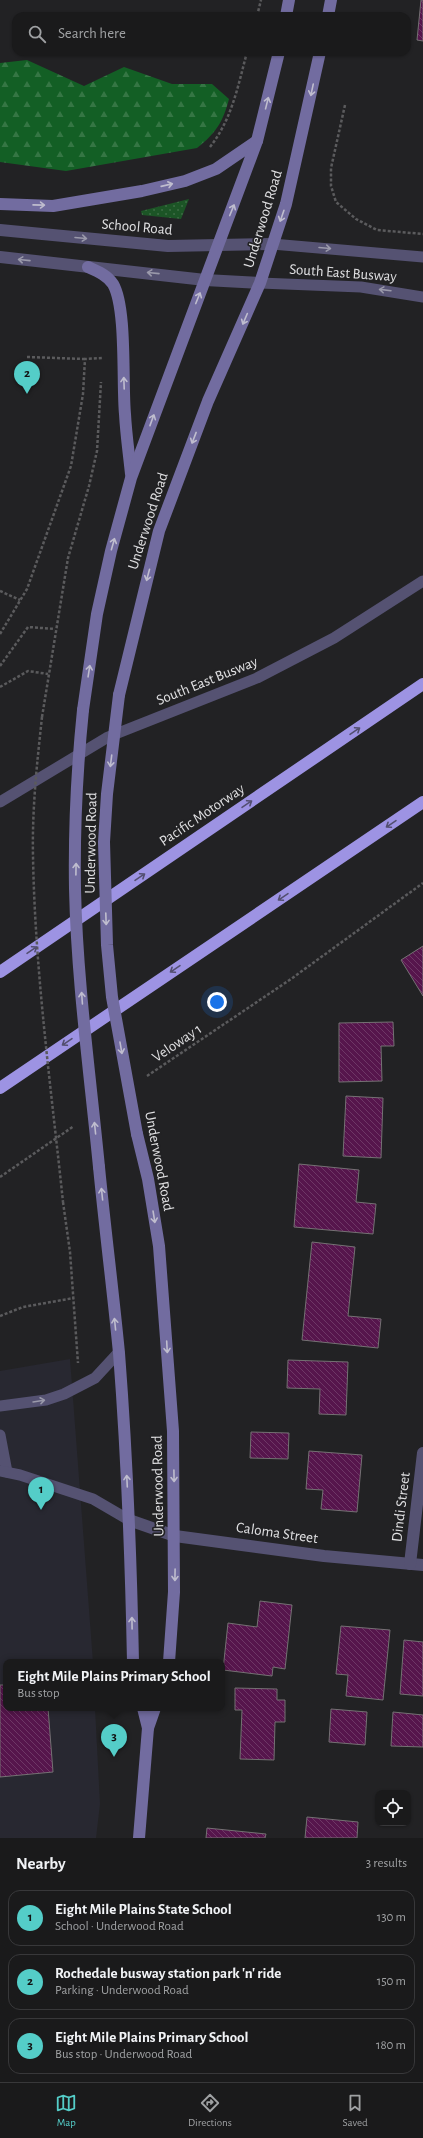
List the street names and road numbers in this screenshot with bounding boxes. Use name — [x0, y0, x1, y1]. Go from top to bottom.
street label: Underwood Road — [241, 168, 285, 270]
street label: School Road — [101, 216, 173, 238]
street label: South East Busway — [289, 262, 398, 284]
street label: Underwood Road — [125, 470, 171, 571]
street label: South East Busway — [154, 654, 260, 708]
street label: Pacific Motorway — [157, 781, 248, 849]
street label: Underwood Road — [83, 792, 99, 894]
street label: Veloway 1 — [149, 1021, 205, 1065]
street label: Underwood Road — [142, 1110, 176, 1212]
street label: Underwood Road — [150, 1435, 166, 1537]
street label: Dindi Street — [389, 1471, 413, 1543]
street label: Caloma Street — [235, 1520, 319, 1546]

